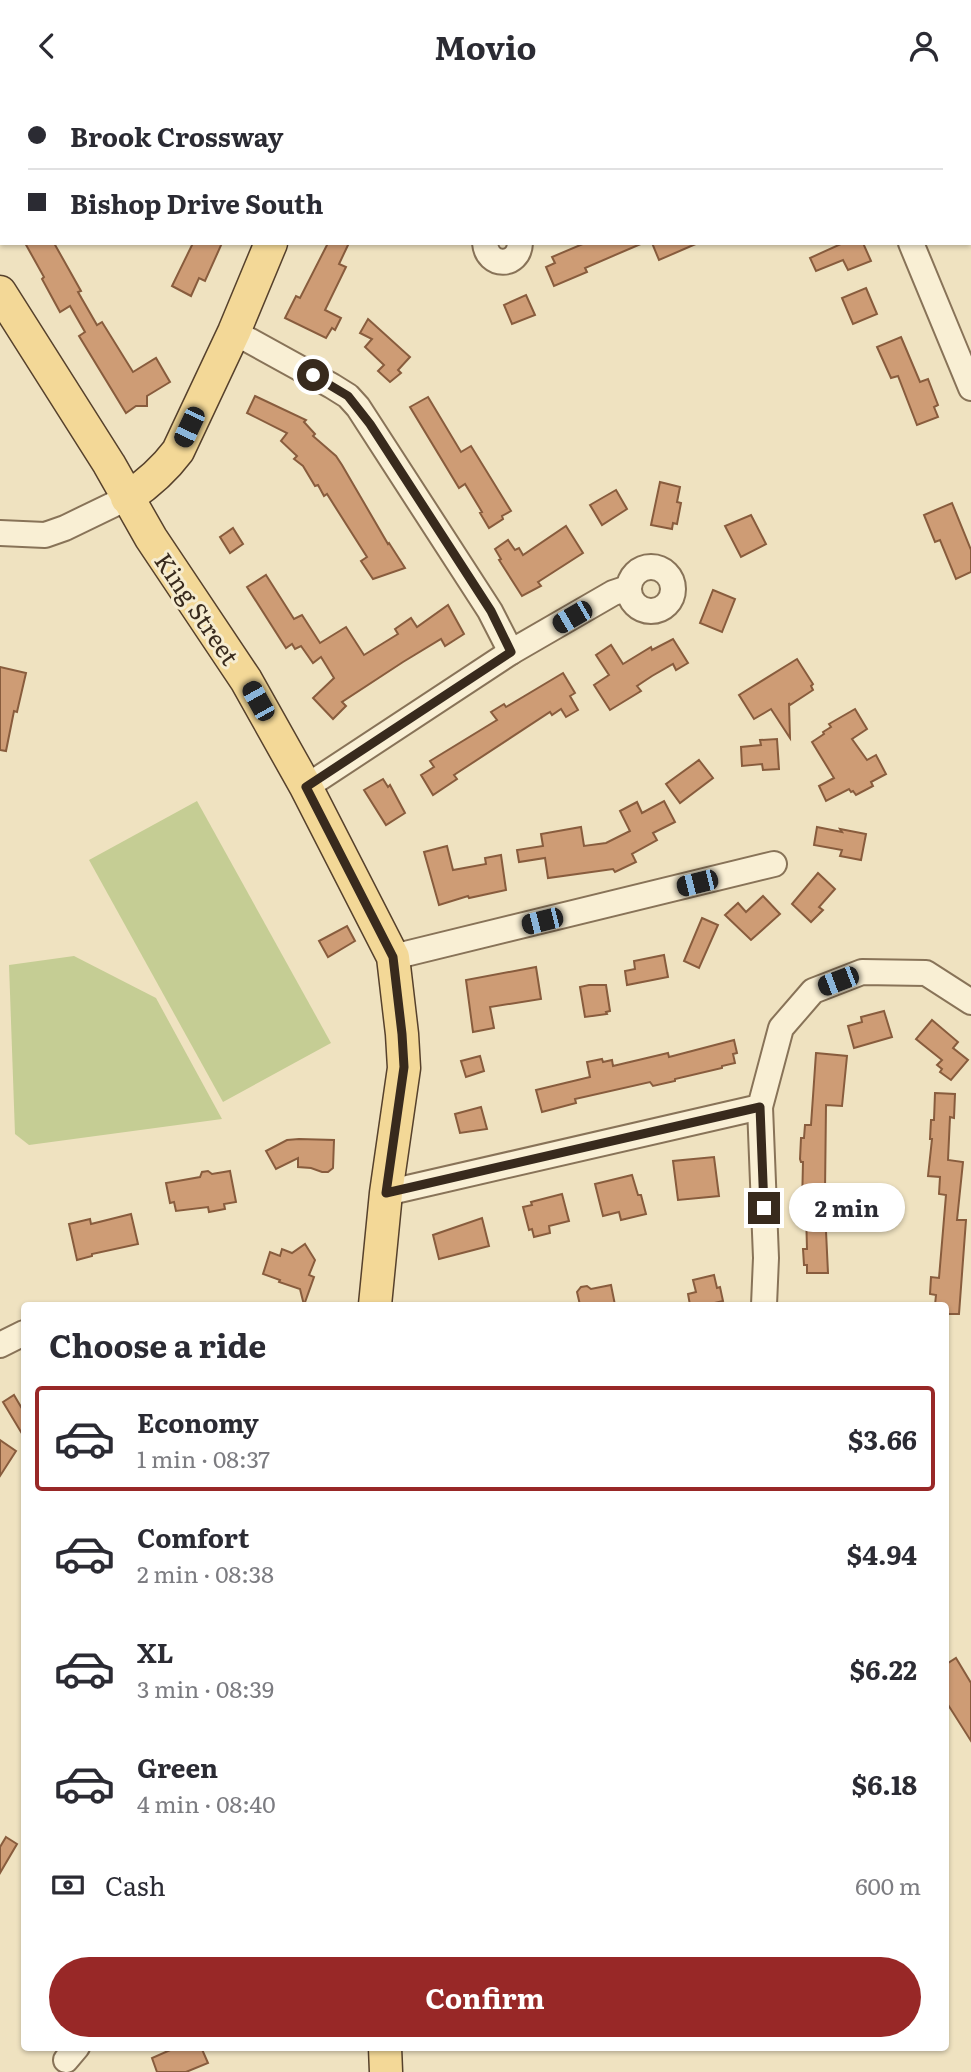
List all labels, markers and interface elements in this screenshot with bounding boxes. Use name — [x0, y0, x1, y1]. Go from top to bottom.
text: Movio — [434, 22, 537, 70]
icon: back — [28, 27, 66, 65]
icon: person — [905, 27, 943, 65]
text: Brook Crossway — [70, 116, 283, 155]
text: Bishop Drive South — [70, 183, 323, 222]
route start — [297, 359, 329, 391]
car — [171, 404, 208, 450]
street label: King Street — [147, 545, 249, 671]
car — [549, 597, 596, 637]
car — [239, 678, 278, 724]
car — [675, 868, 720, 898]
car — [520, 906, 565, 936]
car — [815, 964, 862, 998]
callout: 2 min — [788, 1183, 904, 1233]
text: 2 min — [815, 1190, 879, 1224]
route end — [748, 1192, 780, 1224]
text: Choose a ride — [49, 1320, 266, 1368]
text: Economy — [137, 1402, 259, 1441]
icon: car — [53, 1407, 116, 1470]
text: $3.66 — [848, 1419, 917, 1458]
text: 1 min · 08:37 — [137, 1441, 270, 1475]
text: Comfort — [137, 1517, 249, 1556]
icon: car — [53, 1522, 116, 1585]
text: $4.94 — [847, 1534, 917, 1573]
text: 2 min · 08:38 — [137, 1556, 274, 1590]
text: XL — [137, 1632, 174, 1671]
icon: car — [53, 1637, 116, 1700]
text: $6.22 — [850, 1649, 917, 1688]
text: 3 min · 08:39 — [137, 1671, 274, 1705]
text: Green — [137, 1747, 218, 1786]
icon: car — [53, 1752, 116, 1815]
text: $6.18 — [852, 1764, 917, 1803]
text: 4 min · 08:40 — [137, 1786, 275, 1820]
text: Cash — [105, 1865, 166, 1904]
icon: cash — [49, 1866, 87, 1904]
text: 600 m — [855, 1868, 921, 1902]
button: Confirm — [49, 1957, 921, 2037]

